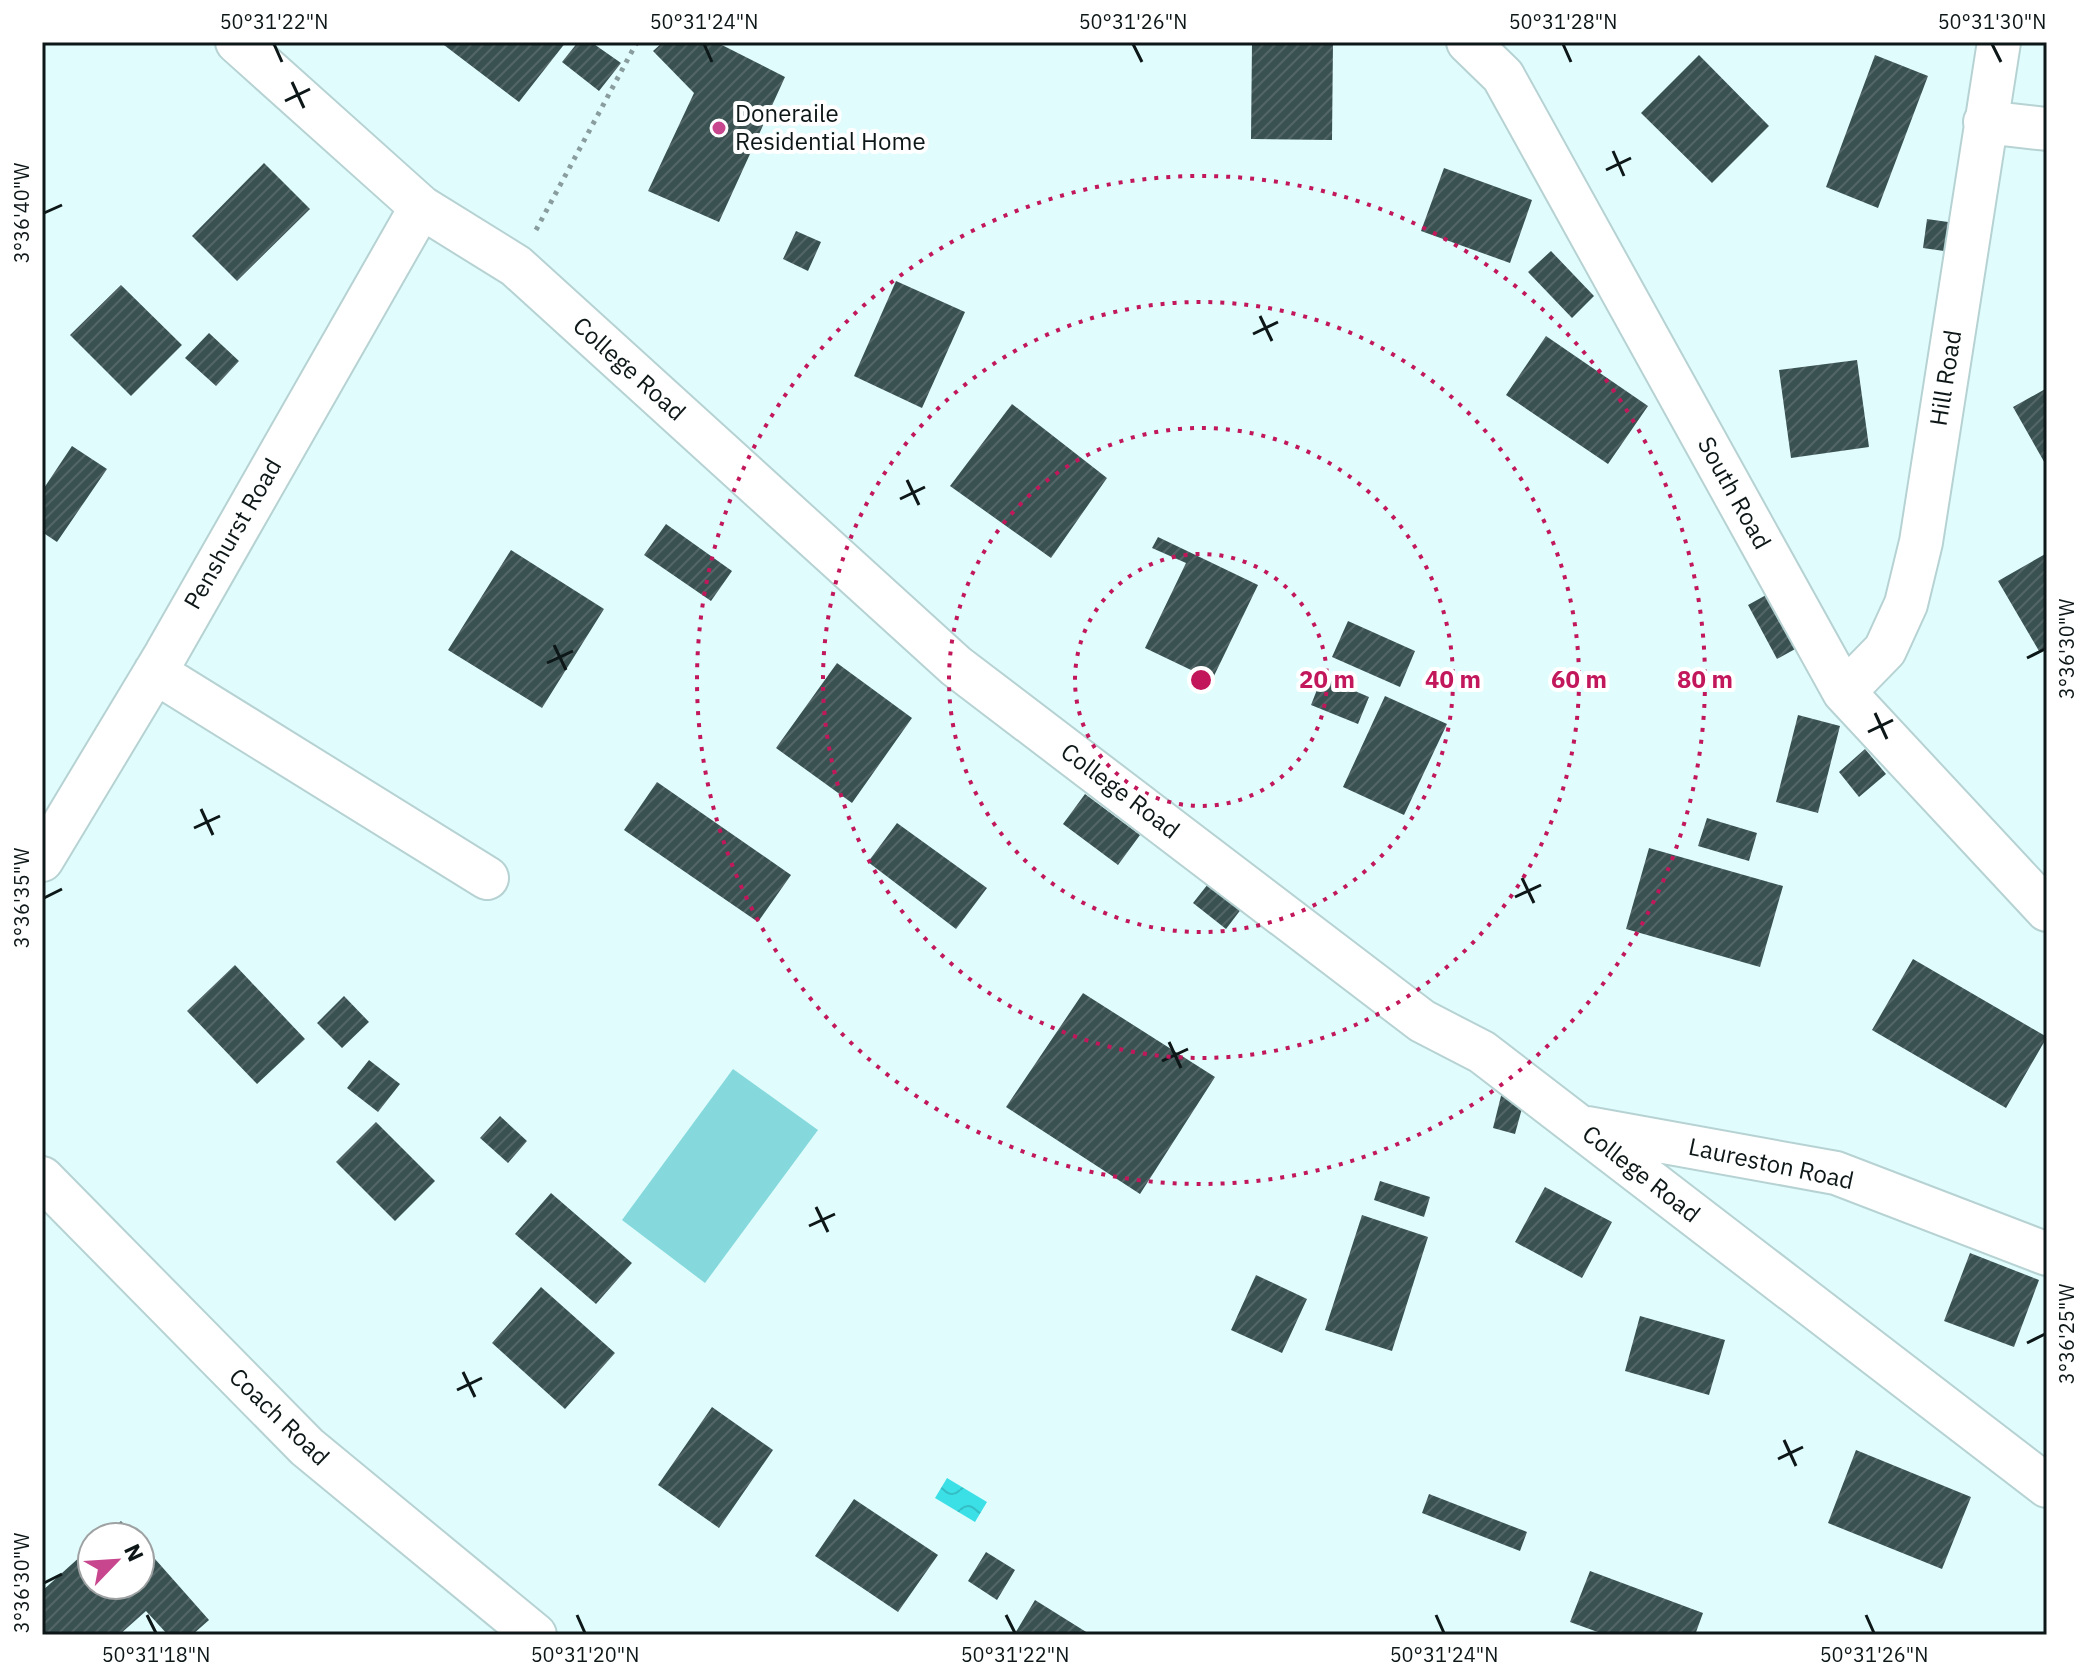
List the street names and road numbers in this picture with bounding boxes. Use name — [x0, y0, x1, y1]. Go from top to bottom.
street label: College Road — [567, 309, 693, 427]
street label: Hill Road — [1922, 328, 1968, 428]
street label: South Road — [1691, 431, 1779, 554]
street label: Penshurst Road — [176, 452, 288, 615]
street label: College Road — [1055, 735, 1187, 845]
street label: College Road — [1576, 1117, 1707, 1229]
street label: Laureston Road — [1686, 1130, 1857, 1196]
street label: Coach Road — [223, 1360, 337, 1472]

